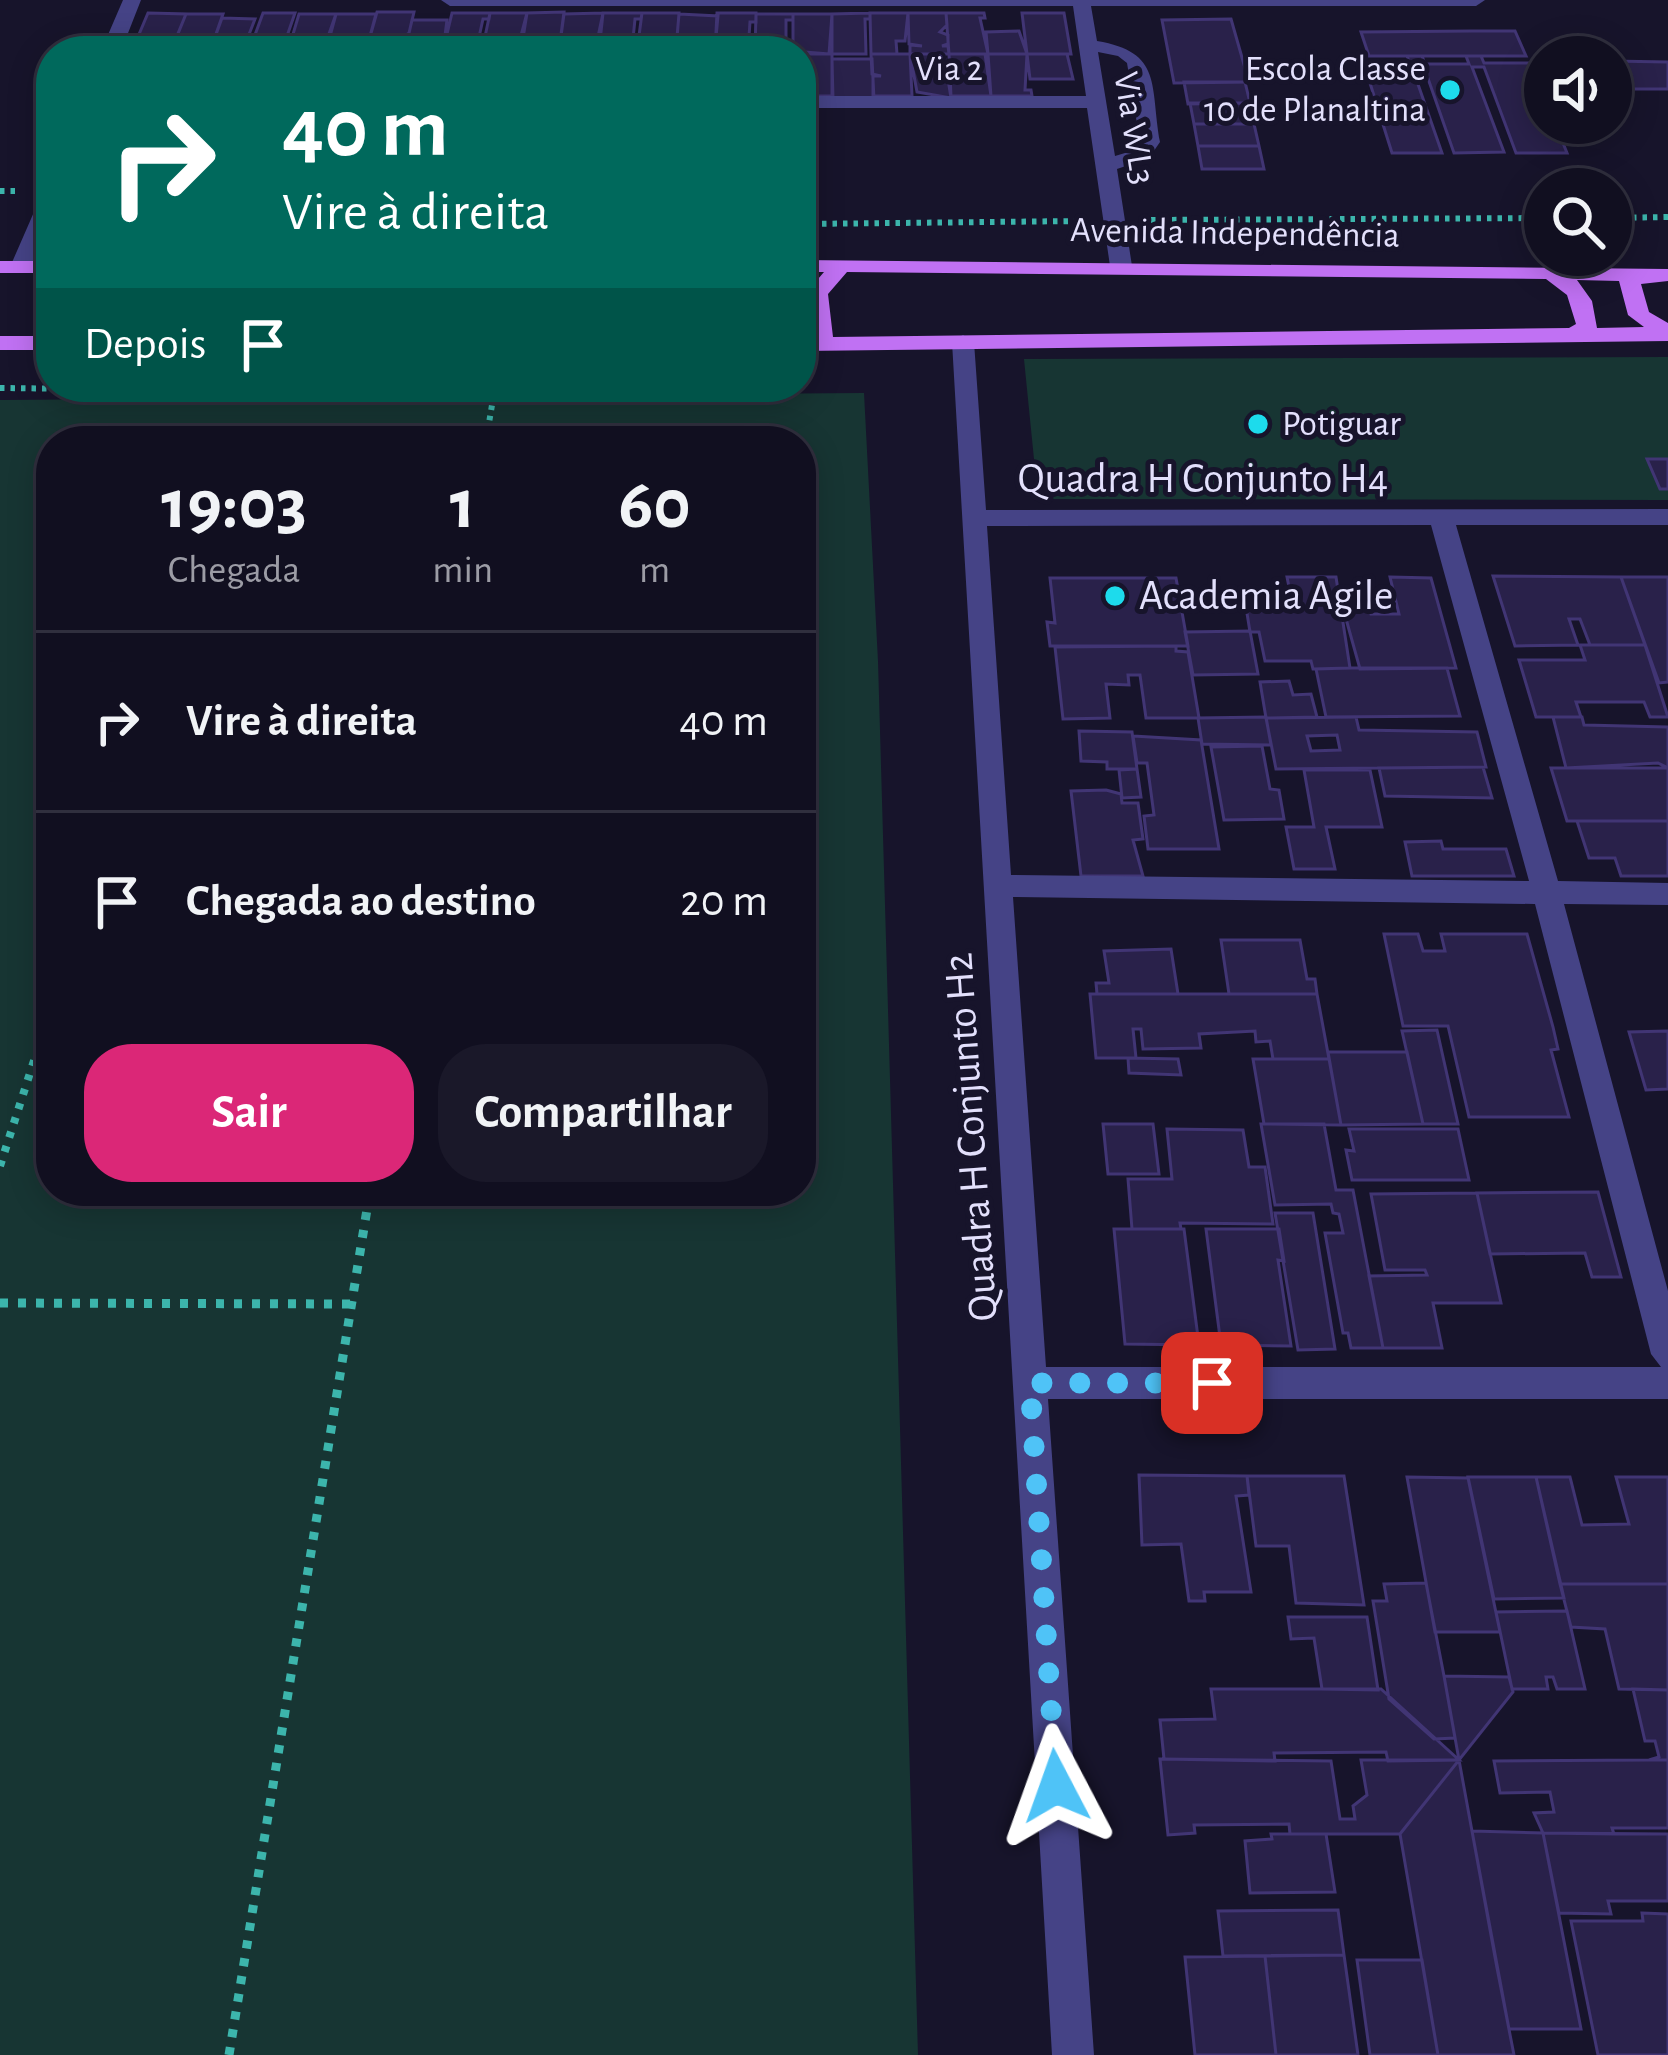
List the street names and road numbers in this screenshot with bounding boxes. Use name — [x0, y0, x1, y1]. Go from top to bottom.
street label: Via 2 — [915, 51, 983, 87]
street label: Via WL3 — [1107, 69, 1161, 187]
street label: Avenida Independência — [1070, 212, 1400, 254]
street label: Quadra H Conjunto H4 — [1018, 458, 1388, 500]
street label: Quadra H Conjunto H2 — [937, 951, 1005, 1323]

